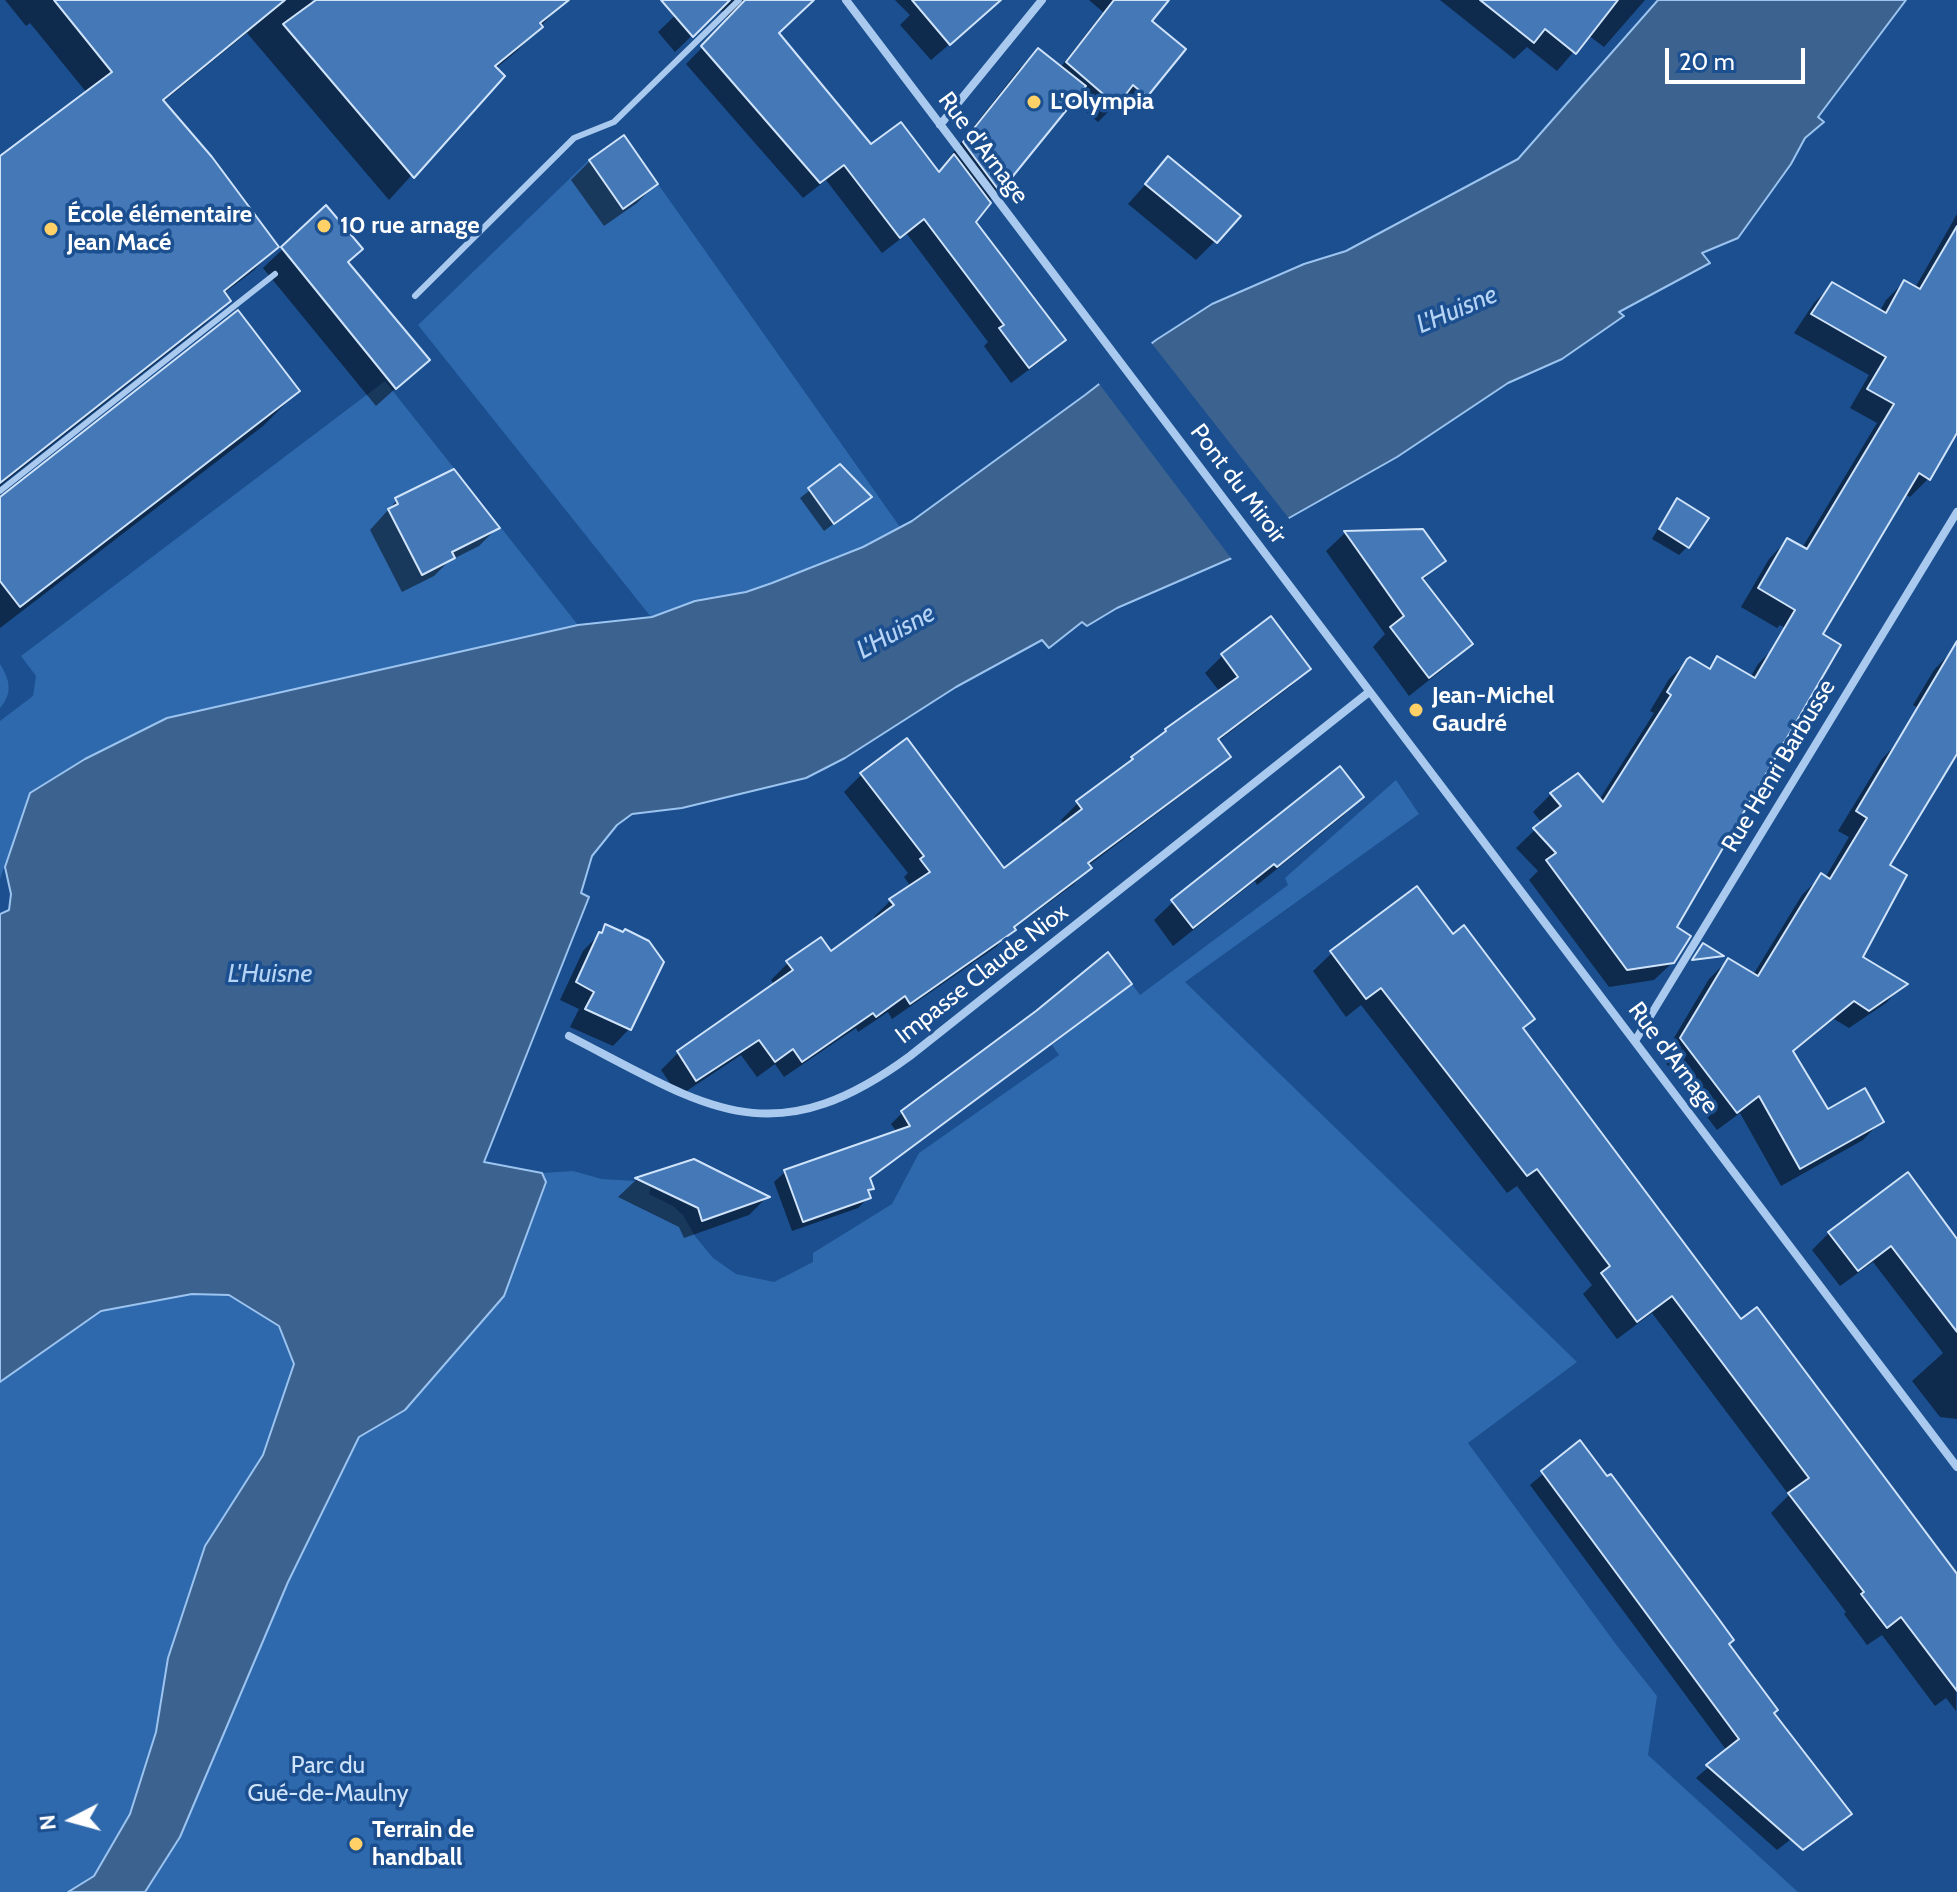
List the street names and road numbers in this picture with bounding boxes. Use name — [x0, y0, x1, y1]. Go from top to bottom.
street label: Rue d'Arnage — [932, 86, 1034, 210]
street label: Pont du Miroir — [1184, 419, 1292, 549]
street label: Rue Henri Barbusse — [1716, 674, 1842, 858]
street label: Impasse Claude Niox — [890, 898, 1074, 1050]
street label: Rue d'Arnage — [1622, 996, 1724, 1120]

